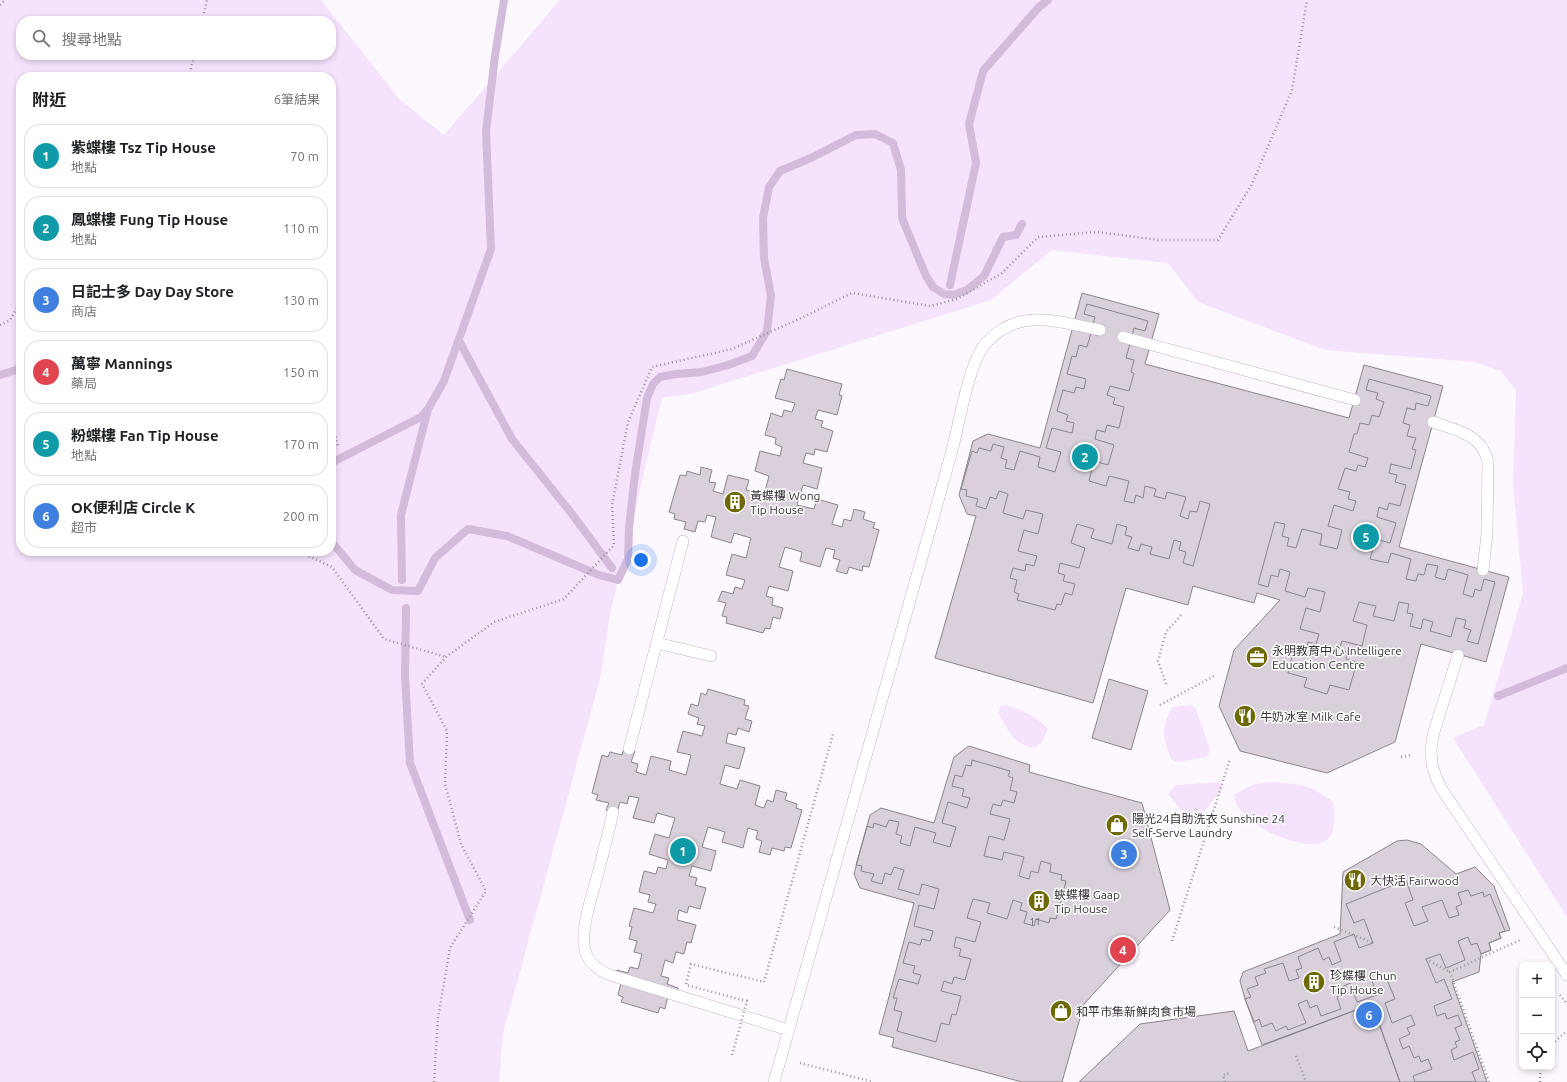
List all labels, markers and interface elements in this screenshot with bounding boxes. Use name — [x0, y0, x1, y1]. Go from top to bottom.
search box — [16, 16, 336, 60]
icon: search — [30, 27, 52, 49]
text: 搜尋地點 — [62, 31, 122, 48]
text: 附近 — [32, 90, 66, 109]
text: 6筆結果 — [274, 92, 320, 106]
text: 紫蝶樓 Tsz Tip House — [71, 139, 216, 156]
text: 1 — [42, 149, 50, 163]
text: 70 m — [290, 149, 319, 163]
text: 地點 — [71, 160, 97, 174]
text: 鳳蝶樓 Fung Tip House — [71, 211, 228, 228]
text: 2 — [42, 221, 50, 235]
text: 110 m — [283, 221, 319, 235]
text: 地點 — [71, 232, 97, 246]
text: 日記士多 Day Day Store — [71, 283, 234, 300]
text: 3 — [42, 293, 50, 307]
text: 130 m — [283, 293, 319, 307]
text: 商店 — [71, 304, 97, 318]
text: 萬寧 Mannings — [71, 355, 172, 372]
text: 4 — [42, 365, 50, 379]
text: 150 m — [283, 365, 319, 379]
text: 藥局 — [71, 376, 97, 390]
text: 粉蝶樓 Fan Tip House — [71, 427, 219, 444]
text: 5 — [42, 437, 50, 451]
text: 170 m — [283, 437, 319, 451]
pin: 2 — [1072, 442, 1098, 472]
text: 地點 — [71, 448, 97, 462]
building icon: 黃蝶樓 Wong Tip House — [722, 489, 748, 515]
place label: 黃蝶樓 Wong Tip House — [750, 489, 820, 516]
text: OK便利店 Circle K — [71, 499, 195, 516]
text: 6 — [42, 509, 50, 523]
text: 200 m — [283, 509, 319, 523]
text: 超市 — [71, 520, 97, 534]
pin: 5 — [1353, 522, 1379, 552]
your location — [631, 550, 651, 570]
office icon: 永明教育中心 Intelligere Education Centre — [1244, 644, 1270, 670]
place label: 永明教育中心 Intelligere Education Centre — [1272, 644, 1402, 671]
restaurant icon: 牛奶冰室 Milk Cafe — [1232, 703, 1258, 729]
place label: 牛奶冰室 Milk Cafe — [1260, 710, 1361, 723]
shop icon: 陽光24自助洗衣 Sunshine 24 Self-Serve Laundry — [1104, 812, 1130, 838]
place label: 陽光24自助洗衣 Sunshine 24 Self-Serve Laundry — [1132, 812, 1285, 839]
pin: 1 — [670, 836, 696, 866]
pin: 3 — [1111, 839, 1137, 869]
restaurant icon: 大快活 Fairwood — [1342, 867, 1368, 893]
place label: 大快活 Fairwood — [1370, 874, 1459, 887]
building icon: 蛺蝶樓 Gaap Tip House — [1026, 888, 1052, 914]
place label: 蛺蝶樓 Gaap Tip House — [1054, 888, 1120, 915]
house number: 11 — [1029, 916, 1041, 927]
pin: 4 — [1110, 935, 1136, 965]
map controls — [1519, 962, 1555, 1070]
button: + — [1519, 962, 1555, 998]
building icon: 珍蝶樓 Chun Tip House — [1301, 969, 1327, 995]
place label: 珍蝶樓 Chun Tip House — [1330, 969, 1397, 996]
shop icon: 和平市集新鮮肉食市場 — [1048, 998, 1074, 1024]
button: − — [1519, 998, 1555, 1034]
pin: 6 — [1356, 1000, 1382, 1030]
place label: 和平市集新鮮肉食市場 — [1076, 1005, 1196, 1018]
button: locate — [1519, 1034, 1555, 1070]

